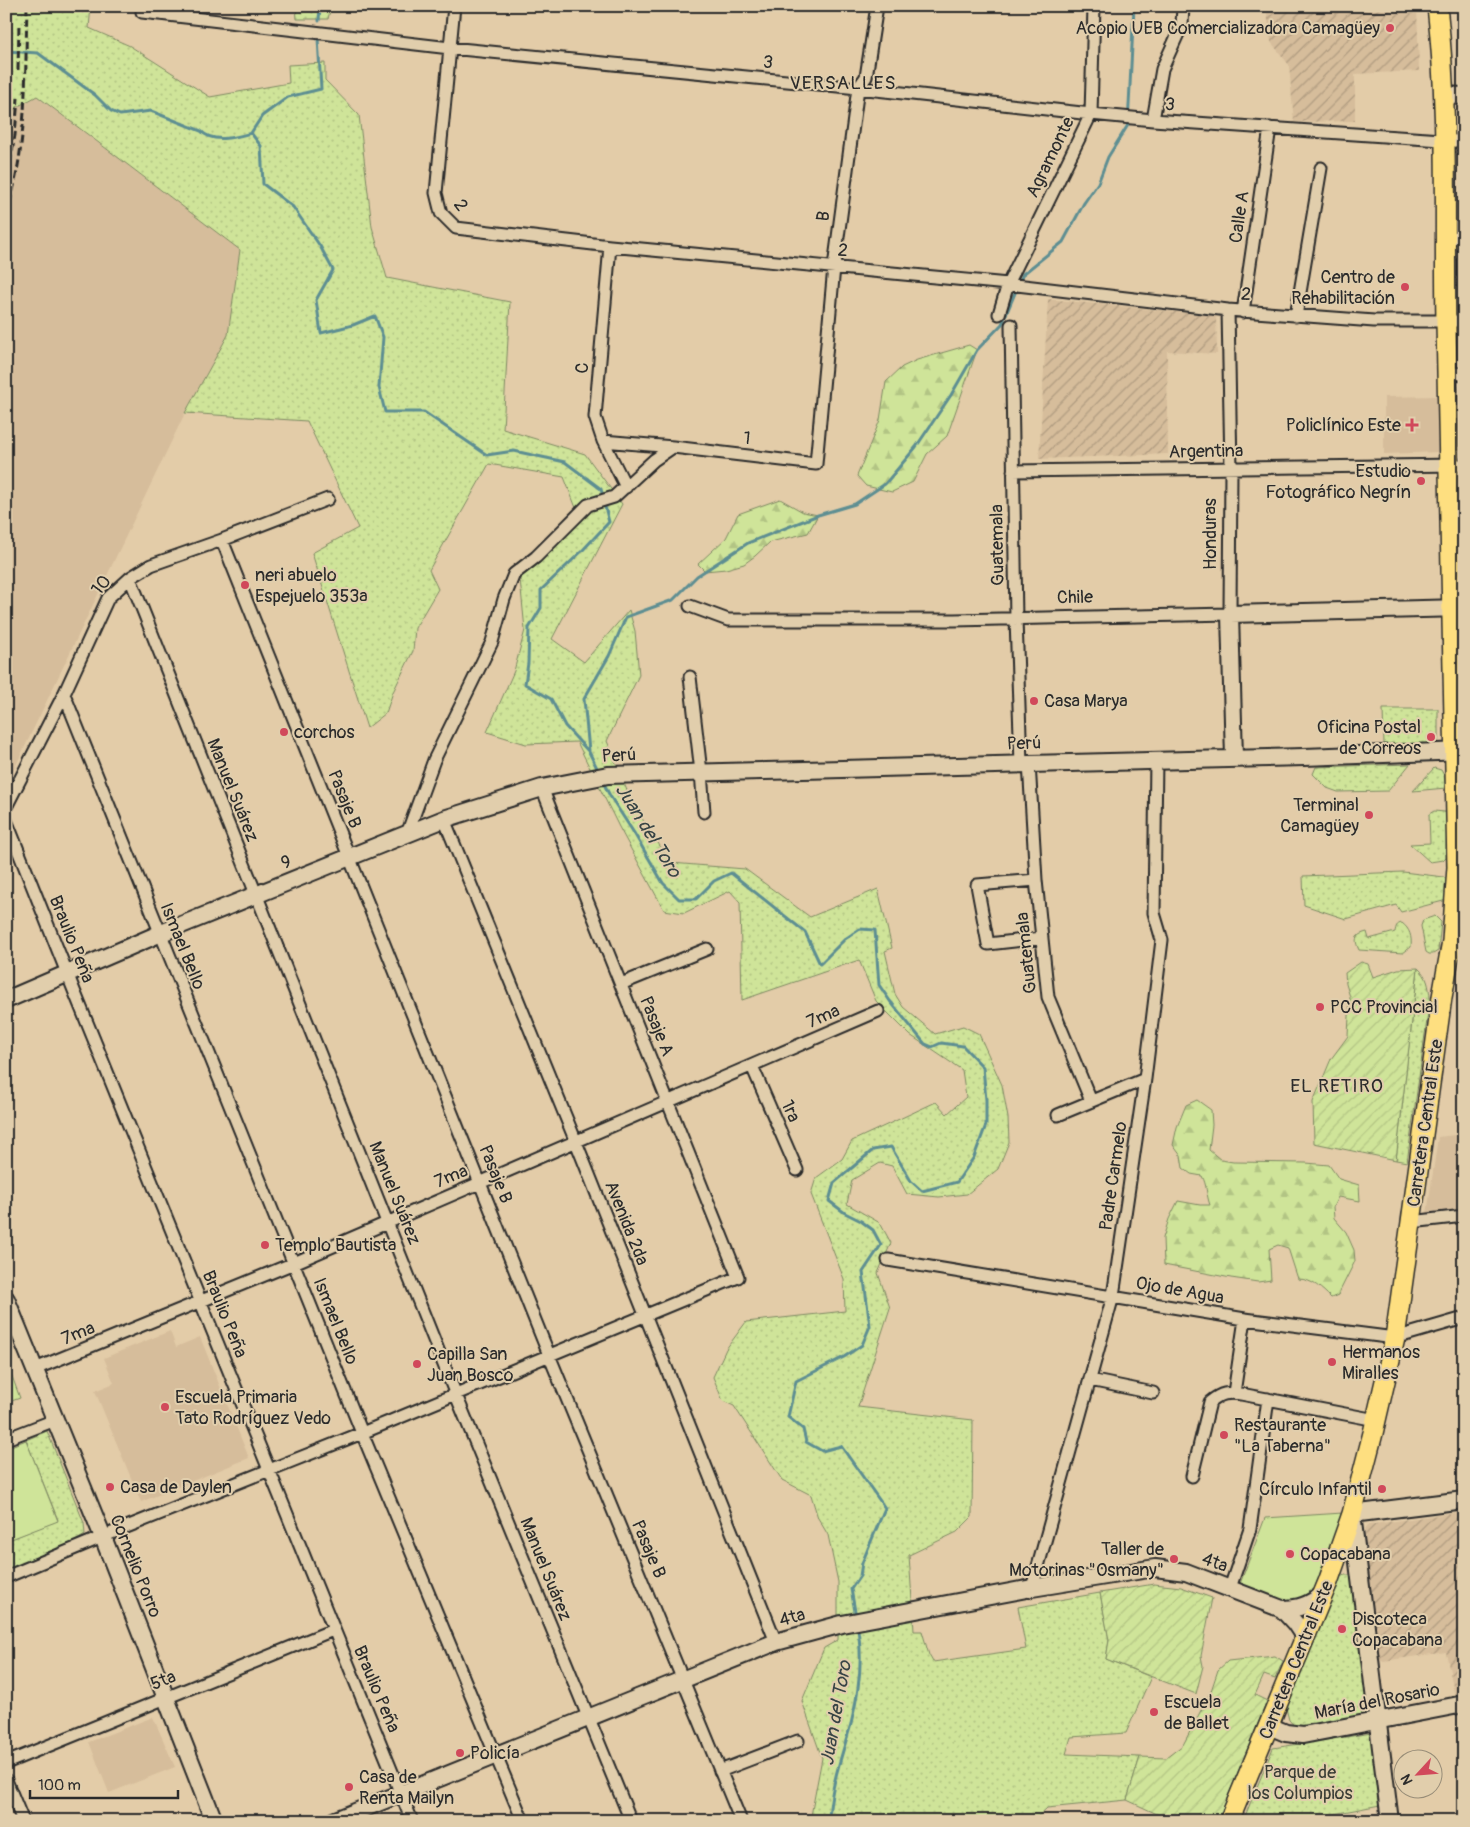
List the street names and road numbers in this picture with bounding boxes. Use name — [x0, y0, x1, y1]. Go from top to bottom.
street label: 3 — [762, 51, 774, 74]
street label: 3 — [1164, 93, 1176, 116]
street label: Agramonte — [1021, 113, 1080, 201]
street label: Calle A — [1224, 189, 1255, 245]
street label: 2 — [448, 195, 473, 216]
street label: B — [811, 209, 836, 223]
street label: 2 — [837, 239, 849, 262]
street label: 2 — [1240, 283, 1252, 306]
street label: C — [571, 362, 594, 375]
street label: 1 — [742, 427, 752, 450]
street label: Argentina — [1169, 439, 1243, 464]
street label: Honduras — [1199, 498, 1222, 570]
street label: Guatemala — [985, 504, 1010, 586]
street label: 10 — [86, 571, 116, 600]
street label: Chile — [1057, 586, 1093, 609]
street label: Perú — [1006, 731, 1042, 756]
street label: Manuel Suárez — [201, 735, 264, 845]
street label: Perú — [601, 743, 637, 768]
street label: Pasaje B — [322, 767, 367, 832]
street label: 9 — [278, 850, 295, 875]
street label: Braulio Peña — [44, 892, 99, 986]
street label: Ismael Bello — [155, 899, 211, 993]
street label: Guatemala — [1011, 911, 1042, 995]
street label: Pasaje A — [634, 993, 679, 1060]
street label: 7ma — [803, 999, 843, 1034]
street label: Carretera Central Este — [1402, 1038, 1449, 1208]
street label: 1ra — [776, 1097, 805, 1126]
street label: Padre Carmelo — [1094, 1120, 1133, 1232]
street label: Manuel Suárez — [363, 1138, 426, 1248]
street label: Pasaje B — [473, 1142, 518, 1207]
street label: 7ma — [431, 1159, 471, 1193]
street label: Avenida 2da — [599, 1178, 654, 1269]
street label: Braulio Peña — [197, 1267, 252, 1361]
street label: Ojo de Agua — [1134, 1271, 1226, 1310]
street label: Ismael Bello — [308, 1274, 364, 1368]
street label: 7ma — [58, 1316, 98, 1350]
street label: Cornelio Porro — [104, 1511, 167, 1621]
street label: Manuel Suárez — [514, 1514, 577, 1624]
street label: Pasaje B — [626, 1517, 671, 1582]
street label: 4ta — [1199, 1547, 1231, 1578]
street label: Carretera Central Este — [1254, 1577, 1339, 1743]
street label: 4ta — [777, 1603, 808, 1632]
street label: Braulio Peña — [348, 1642, 405, 1736]
street label: 5ta — [147, 1665, 179, 1696]
street label: María del Rosario — [1313, 1678, 1442, 1725]

